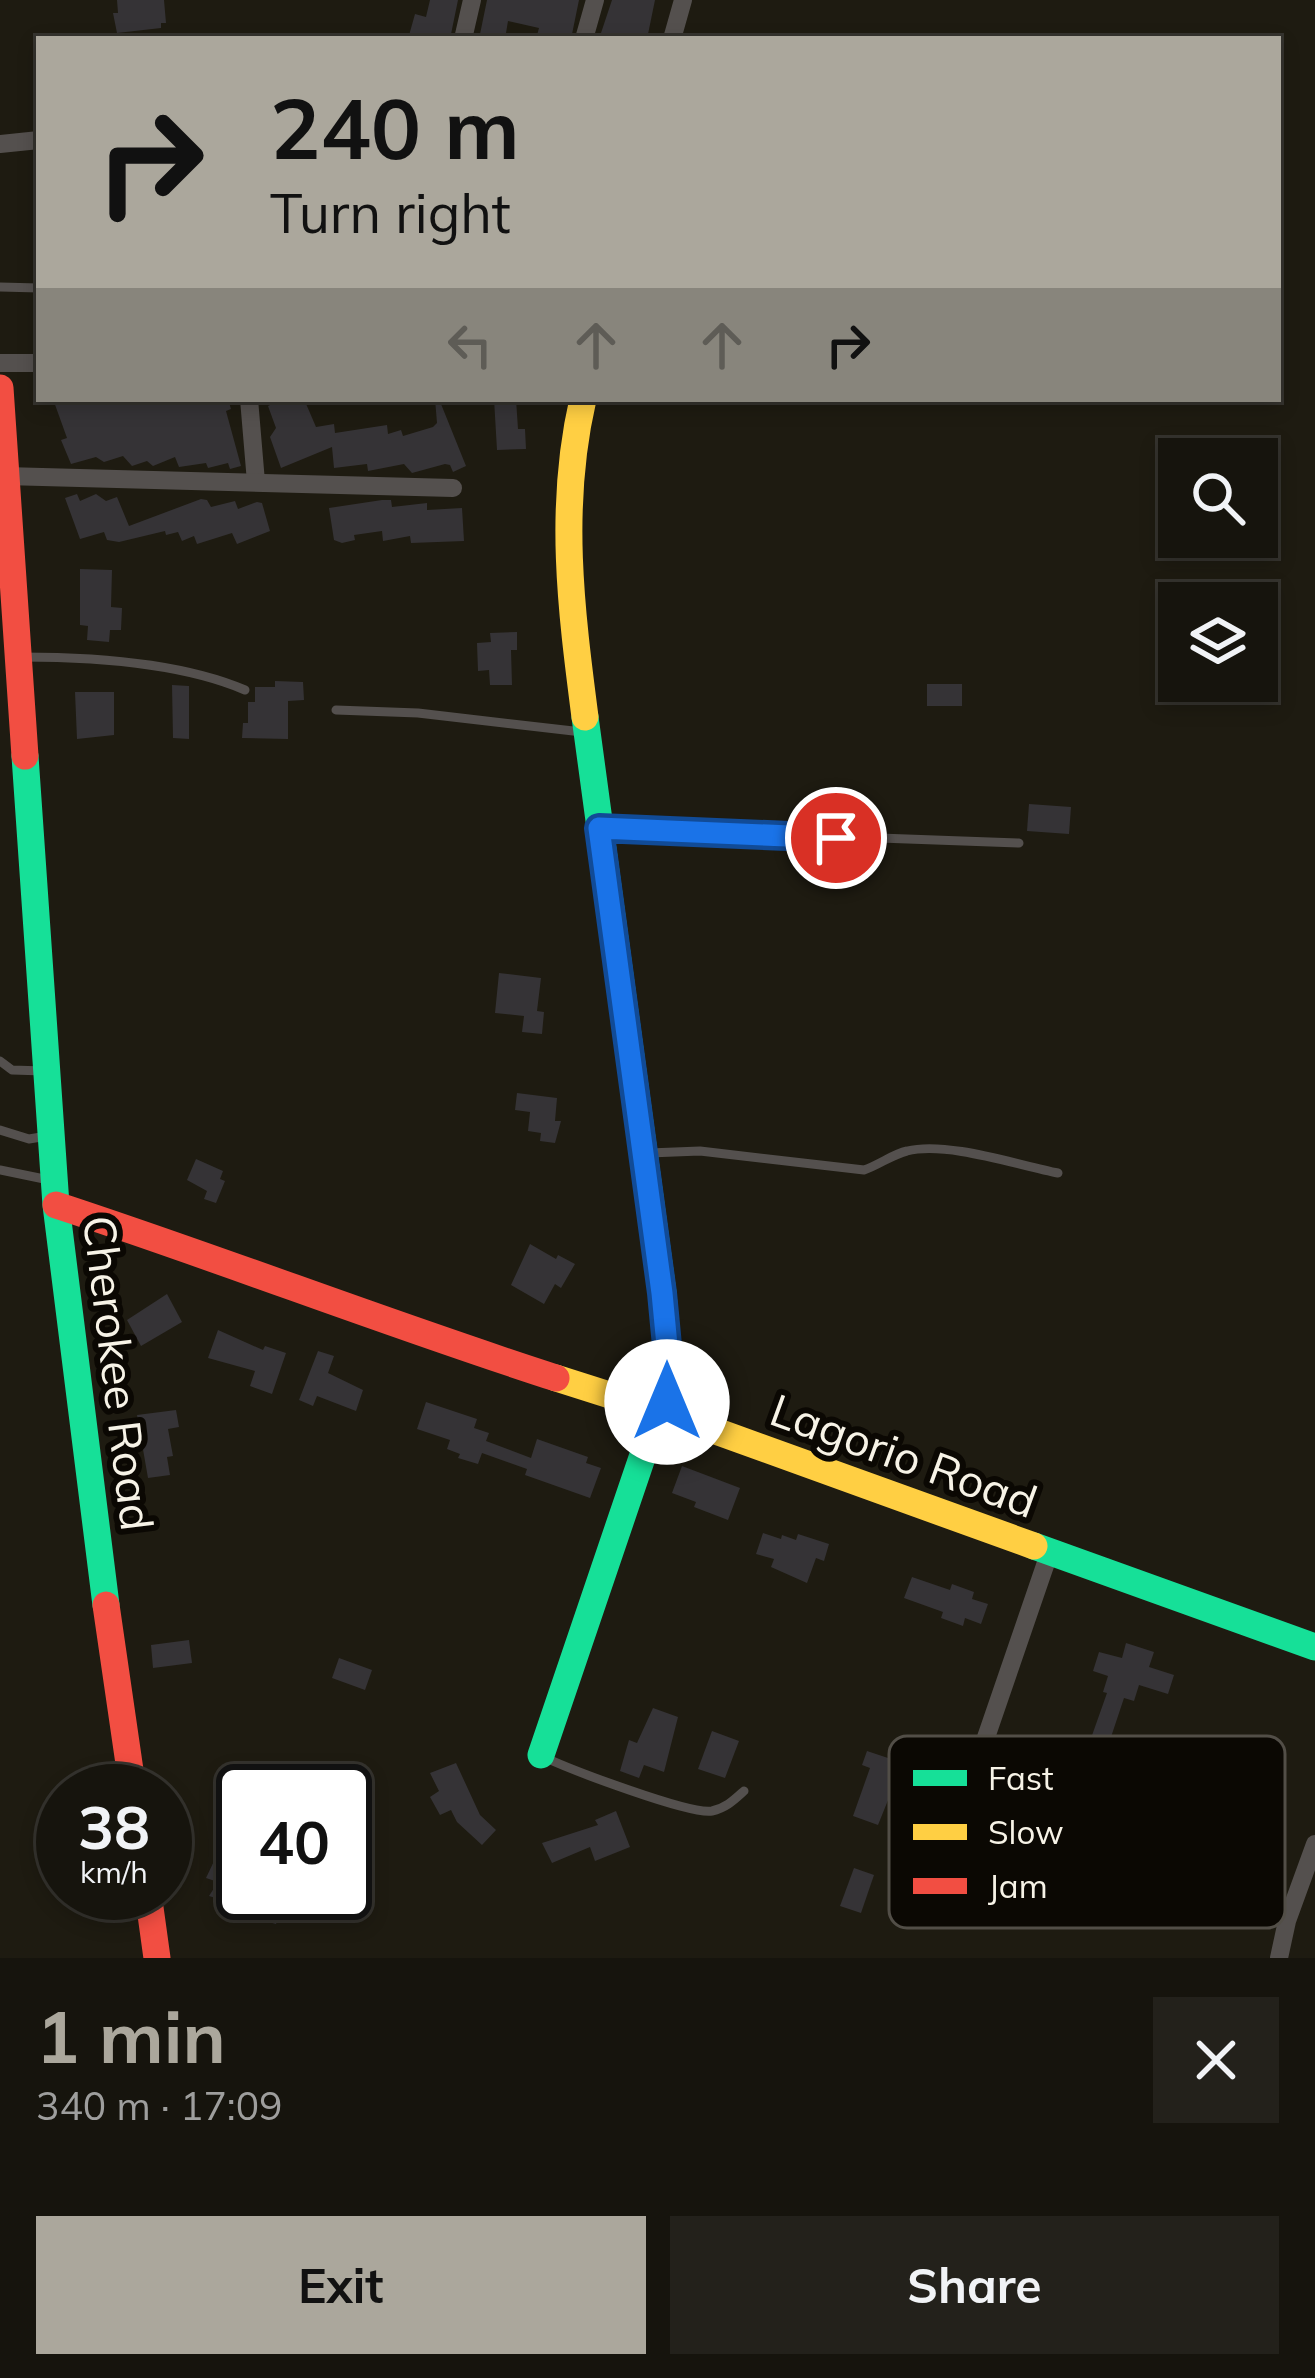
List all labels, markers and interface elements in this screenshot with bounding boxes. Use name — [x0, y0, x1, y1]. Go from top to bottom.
text: 240 m — [270, 75, 520, 180]
icon: right — [72, 84, 228, 240]
text: Turn right — [270, 179, 511, 247]
icon: left — [437, 312, 503, 378]
icon: ahead — [563, 312, 629, 378]
icon: ahead — [689, 312, 755, 378]
icon: right — [815, 312, 881, 378]
map controls — [1158, 438, 1278, 702]
button: search — [1158, 438, 1278, 558]
button: layers — [1158, 582, 1278, 702]
pin — [785, 787, 887, 889]
icon: arrive — [803, 805, 869, 871]
street label: Cherokee Road — [72, 1212, 166, 1534]
position arrow — [604, 1339, 730, 1465]
street label: Lagorio Road — [763, 1381, 1045, 1529]
legend — [889, 1736, 1285, 1928]
text: Fast — [988, 1757, 1053, 1798]
speed limit sign: 40 — [216, 1764, 372, 1920]
text: 38 — [78, 1789, 150, 1864]
text: Slow — [988, 1811, 1064, 1852]
text: km/h — [80, 1853, 148, 1891]
text: Jam — [988, 1865, 1048, 1906]
text: 1 min — [36, 1991, 226, 2081]
button: close — [1153, 1997, 1279, 2123]
text: 340 m · 17:09 — [36, 2081, 282, 2130]
button: Exit — [36, 2216, 646, 2354]
button: Share — [670, 2216, 1279, 2354]

